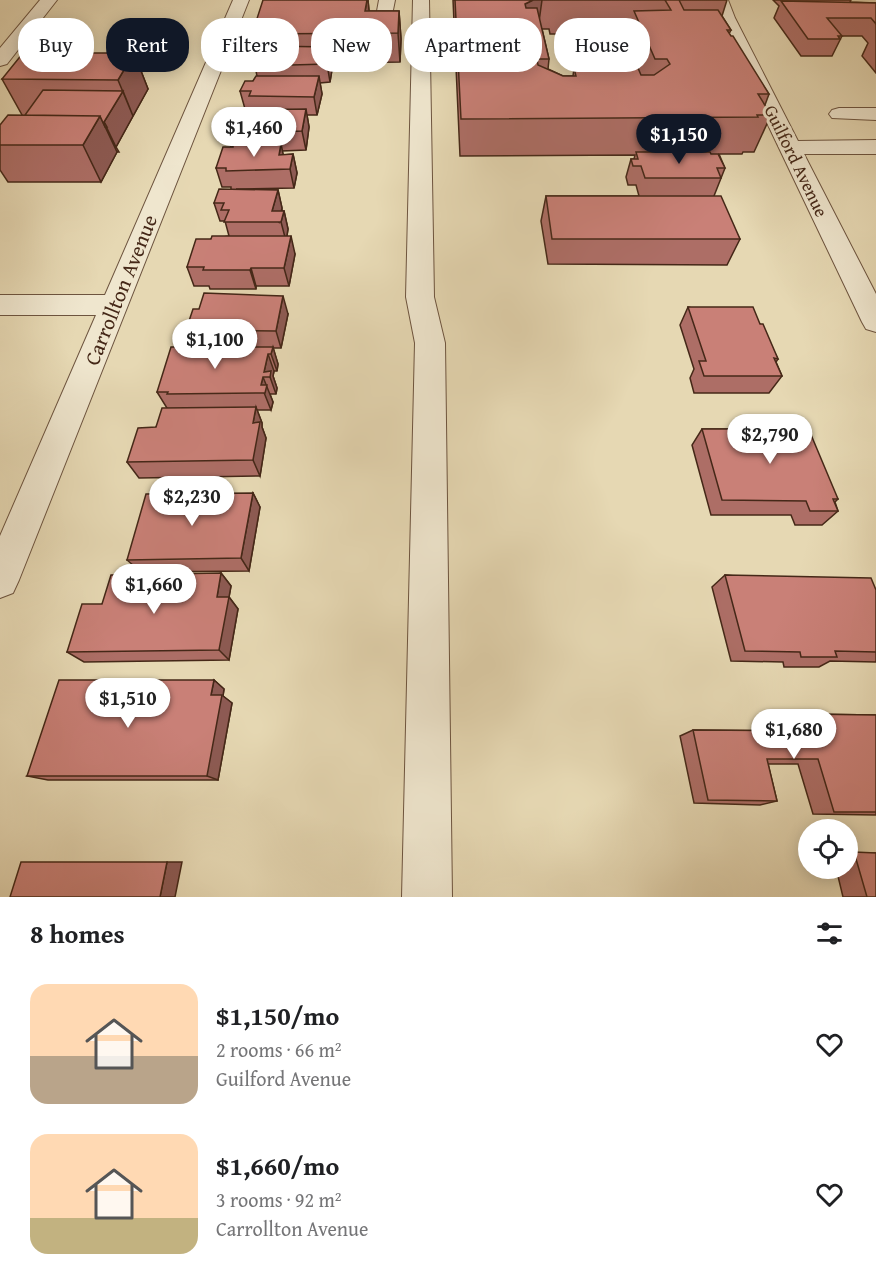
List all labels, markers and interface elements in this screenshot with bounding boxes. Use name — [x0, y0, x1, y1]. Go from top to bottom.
chip: Buy — [18, 18, 94, 72]
chip: Rent — [106, 18, 189, 72]
chip: Filters — [201, 18, 299, 72]
chip: New — [311, 18, 392, 72]
chip: Apartment — [404, 18, 542, 72]
chip: House — [554, 18, 650, 72]
street label: Guilford Avenue — [758, 100, 835, 221]
pin: $1,460 — [205, 107, 303, 158]
text: $1,460 — [225, 112, 283, 141]
pin: $1,150 — [630, 114, 728, 165]
text: $1,150 — [650, 119, 708, 148]
street label: Carrollton Avenue — [76, 210, 165, 370]
pin: $1,100 — [166, 319, 264, 370]
text: $1,100 — [186, 324, 244, 353]
pin: $2,790 — [721, 414, 819, 465]
text: $2,790 — [741, 419, 799, 448]
pin: $2,230 — [143, 476, 241, 527]
text: $2,230 — [163, 481, 221, 510]
pin: $1,660 — [105, 564, 203, 615]
text: $1,660 — [125, 569, 183, 598]
pin: $1,510 — [79, 678, 177, 729]
text: $1,510 — [99, 683, 157, 712]
pin: $1,680 — [745, 709, 843, 760]
text: $1,680 — [765, 714, 823, 743]
map controls — [798, 819, 858, 879]
button: locate — [798, 819, 858, 879]
text: 8 homes — [30, 914, 125, 953]
icon: filters — [813, 917, 846, 950]
text: $1,150/mo — [216, 996, 339, 1035]
icon: home — [78, 1008, 150, 1080]
icon: heart — [813, 1028, 846, 1061]
text: 2 rooms · 66 m² — [216, 1035, 342, 1064]
text: Guilford Avenue — [216, 1064, 351, 1093]
text: $1,660/mo — [216, 1146, 339, 1185]
icon: home — [78, 1158, 150, 1230]
icon: heart — [813, 1178, 846, 1211]
text: 3 rooms · 92 m² — [216, 1185, 342, 1214]
text: Carrollton Avenue — [216, 1214, 368, 1243]

